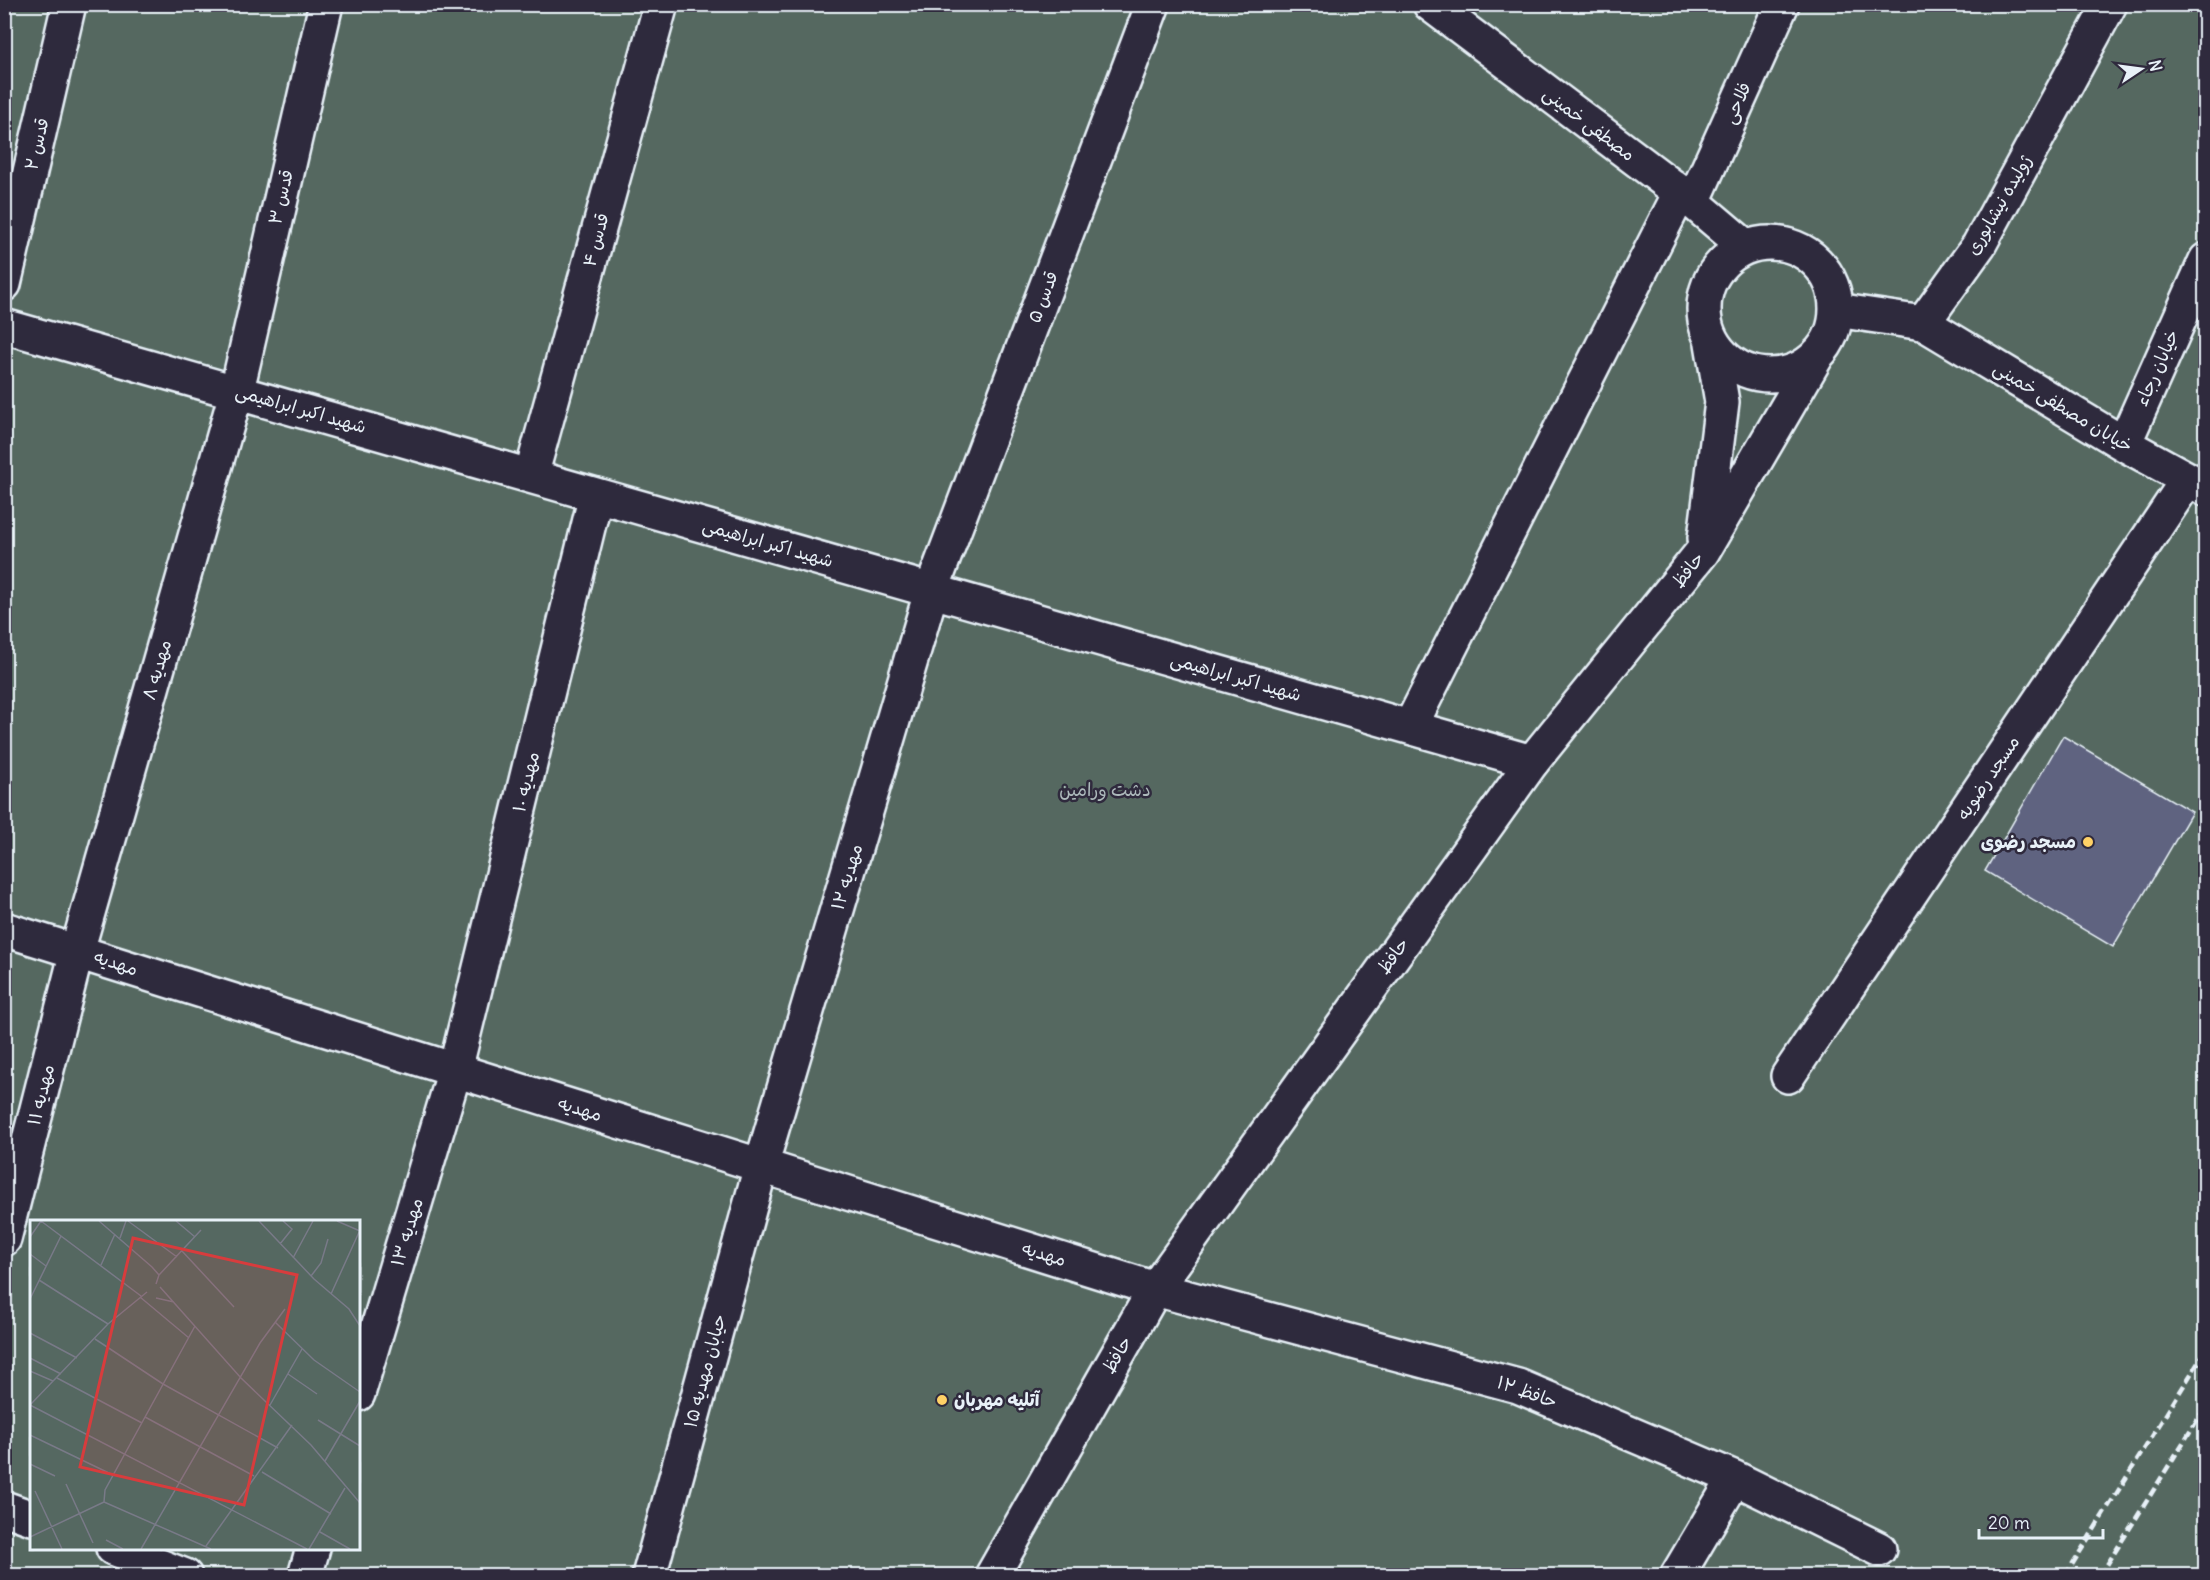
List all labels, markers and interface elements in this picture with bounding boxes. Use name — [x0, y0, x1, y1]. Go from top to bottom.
north arrow — [2111, 39, 2171, 99]
text: N — [2145, 58, 2167, 73]
street label: فلاحی — [1717, 78, 1756, 127]
street label: مصطفی خمینی — [1539, 81, 1640, 166]
street label: قدس ۲ — [19, 115, 54, 172]
street label: ژولیده نیشابوری — [1961, 150, 2037, 259]
street label: قدس ۳ — [263, 167, 298, 227]
street label: قدس ۴ — [577, 210, 614, 269]
street label: قدس ۵ — [1022, 268, 1063, 326]
street label: خیابان رجاء — [2129, 326, 2184, 410]
street label: خیابان مصطفی خمینی — [1989, 356, 2137, 457]
street label: شهید اکبر ابراهیمی — [233, 379, 369, 438]
street label: شهید اکبر ابراهیمی — [700, 513, 836, 572]
street label: حافظ — [1666, 547, 1709, 592]
street label: مهدیه ۸ — [137, 637, 176, 703]
street label: شهید اکبر ابراهیمی — [1168, 647, 1304, 706]
street label: مسجد رضویه — [1951, 731, 2024, 824]
street label: مهدیه ۱۰ — [507, 749, 544, 814]
park label: دشت ورامین — [1059, 778, 1151, 801]
place label: مسجد رضوی — [1981, 830, 2076, 853]
marker: مسجد رضوی — [2081, 835, 2095, 849]
street label: مهدیه ۱۲ — [826, 841, 867, 913]
street label: حافظ — [1372, 933, 1414, 978]
street label: مهدیه — [91, 945, 141, 980]
street label: مهدیه ۱۱ — [22, 1062, 59, 1128]
street label: مهدیه — [555, 1091, 605, 1126]
street label: مهدیه ۱۳ — [385, 1195, 428, 1269]
inset map — [30, 1220, 360, 1550]
street label: مهدیه — [1019, 1236, 1069, 1271]
street label: حیابان مهدیه ۱۵ — [678, 1311, 731, 1430]
street label: حافظ — [1097, 1332, 1136, 1378]
street label: حافظ ۱۲ — [1494, 1370, 1560, 1413]
place label: آتلیه مهربان — [954, 1388, 1041, 1411]
marker: آتلیه مهربان — [935, 1393, 949, 1407]
scale bar — [1979, 1502, 2104, 1540]
text: 20 m — [1988, 1511, 2030, 1534]

